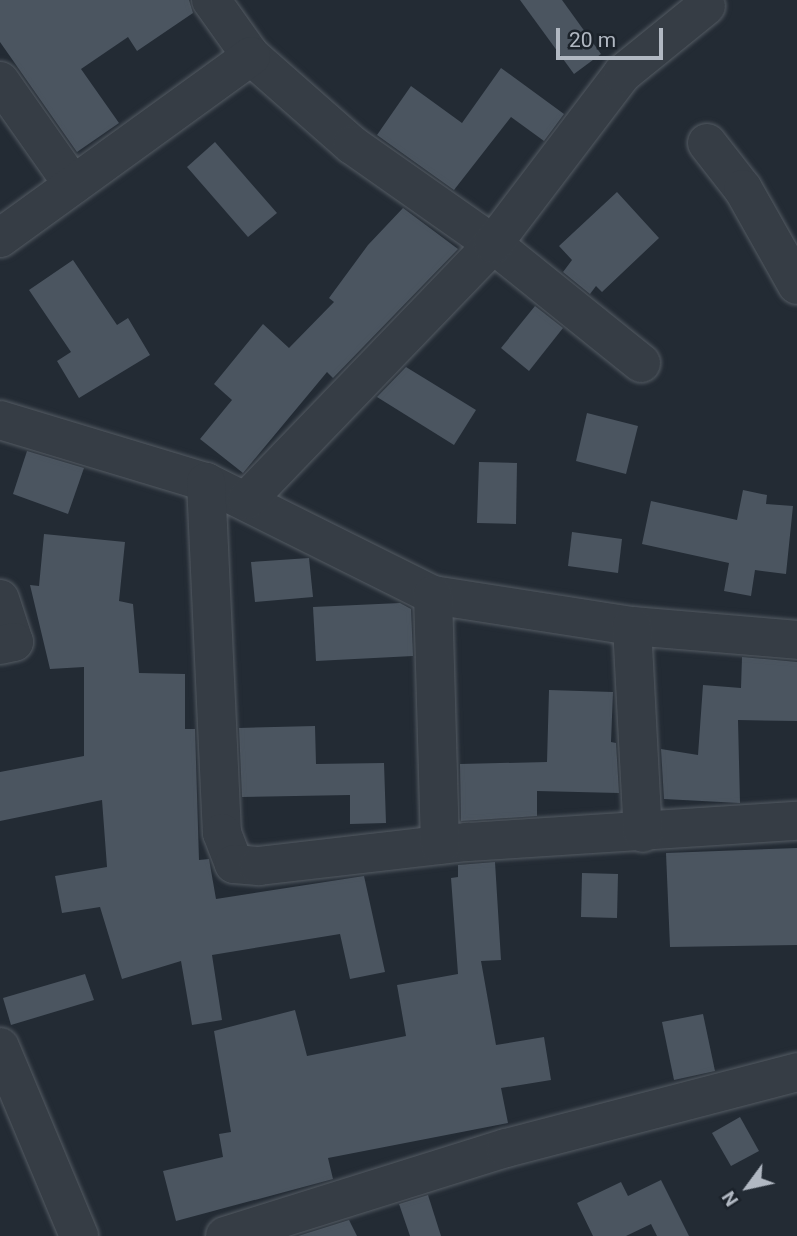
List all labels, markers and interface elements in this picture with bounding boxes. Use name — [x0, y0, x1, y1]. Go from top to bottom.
scale bar — [559, 14, 666, 58]
text: 20 m — [569, 28, 616, 52]
north arrow — [713, 1152, 783, 1222]
text: N — [717, 1187, 743, 1211]

